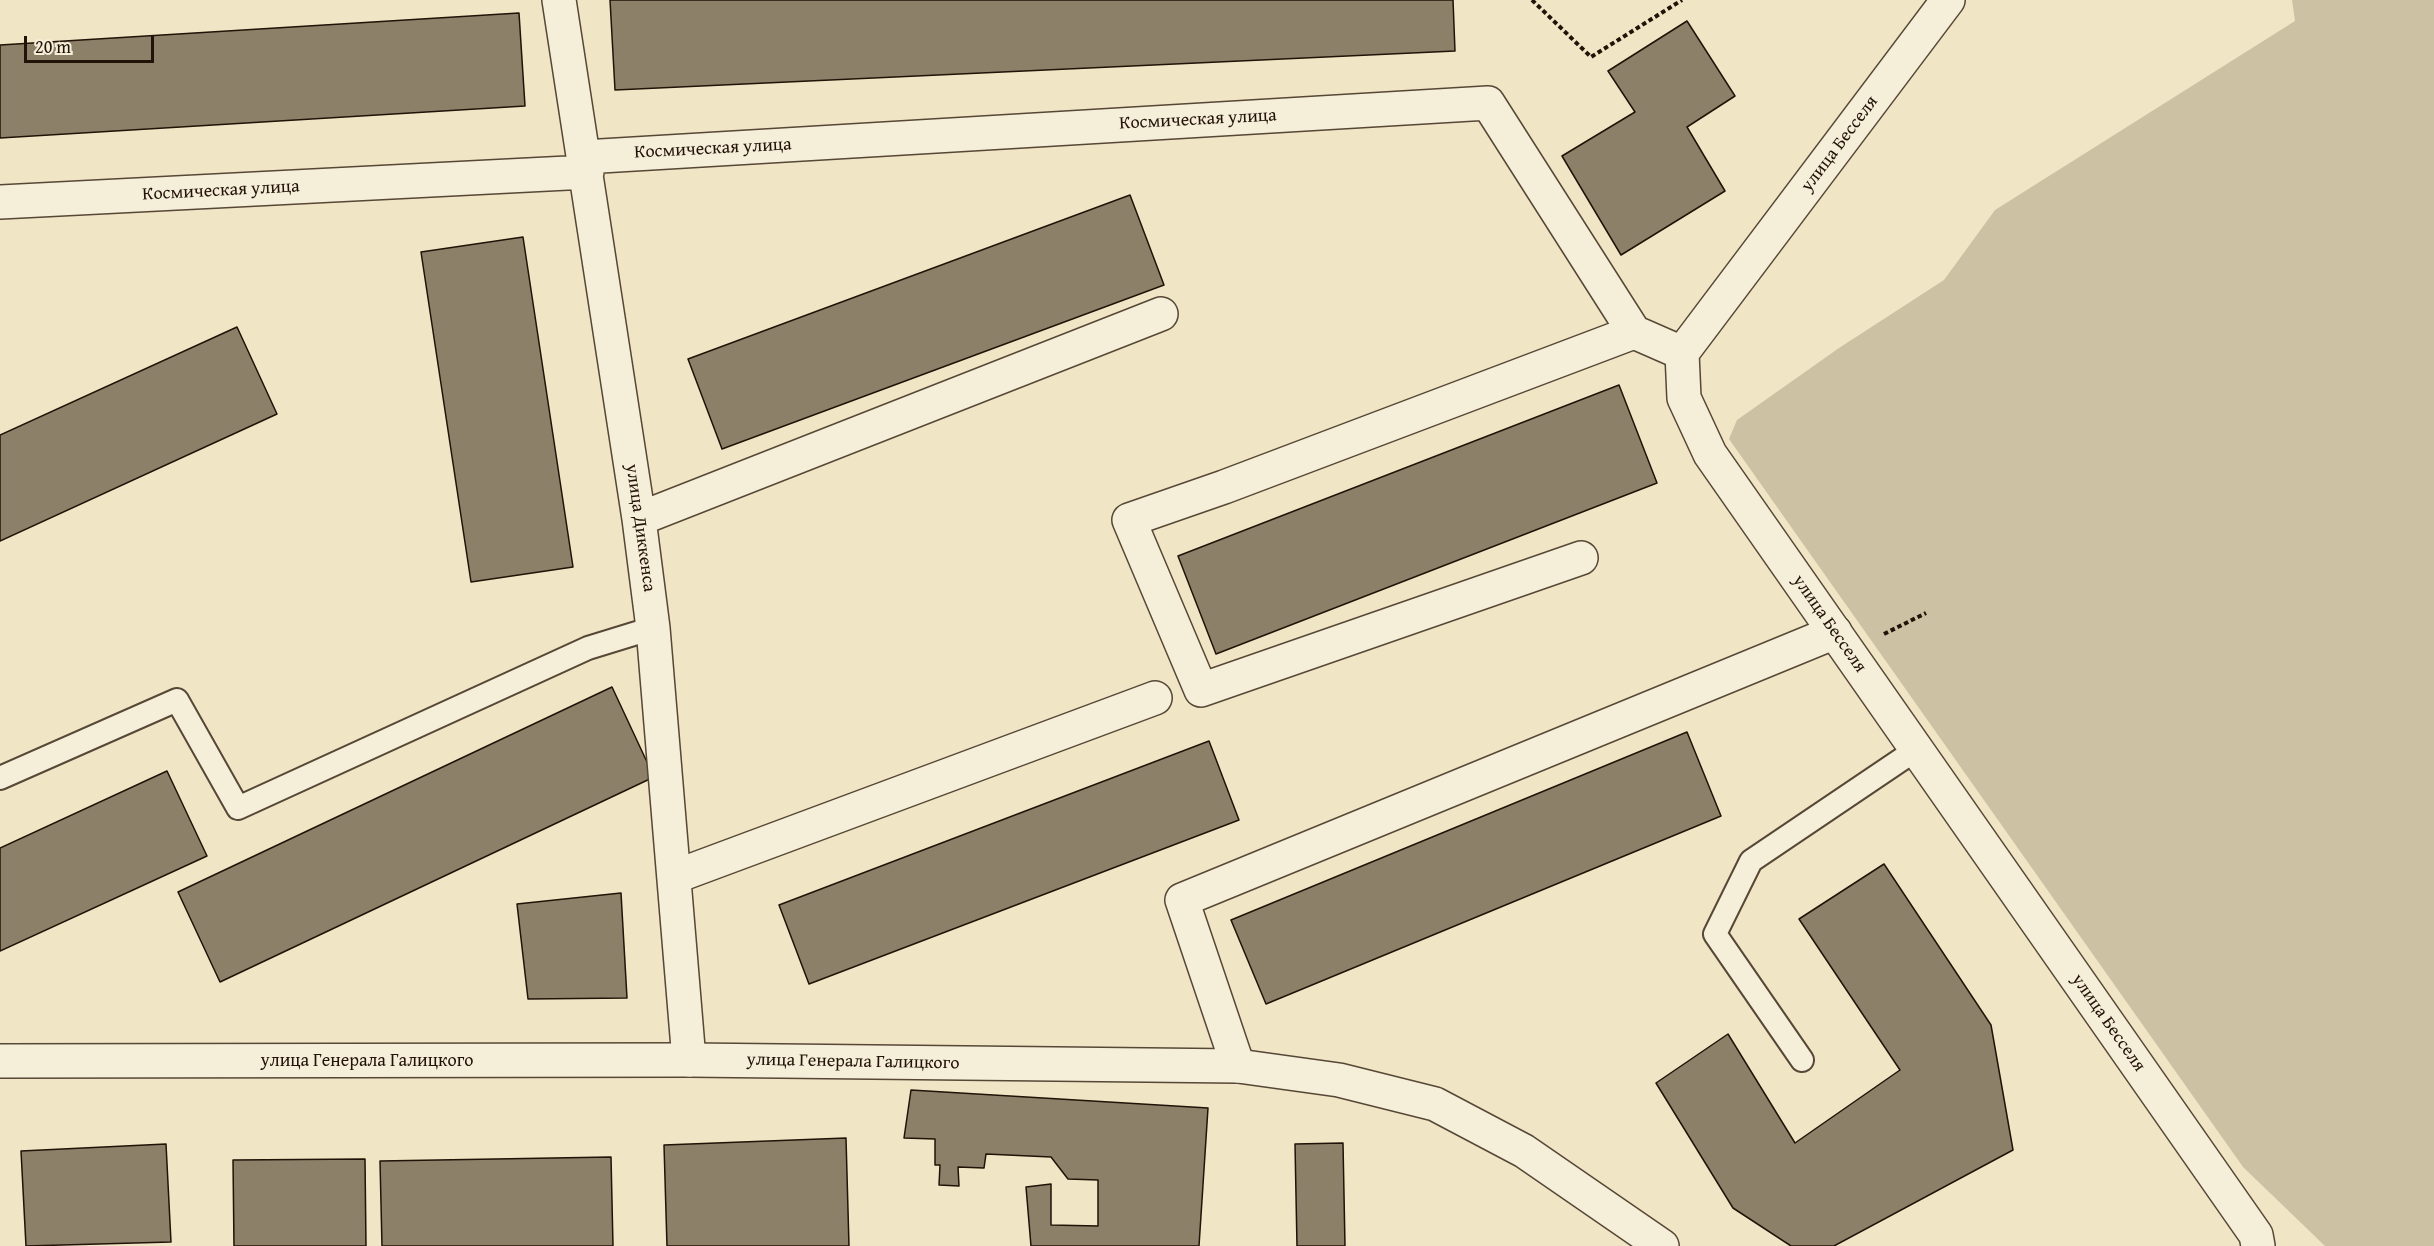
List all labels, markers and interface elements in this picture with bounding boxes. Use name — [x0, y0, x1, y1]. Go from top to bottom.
scale bar — [27, 24, 158, 62]
text: 20 m — [35, 33, 71, 60]
street label: улица Бесселя — [1797, 92, 1883, 196]
street label: Космическая улица — [1119, 105, 1277, 135]
street label: Космическая улица — [634, 134, 792, 164]
street label: Космическая улица — [142, 176, 300, 206]
street label: улица Диккенса — [620, 463, 660, 593]
street label: улица Бесселя — [1787, 571, 1871, 677]
street label: улица Бесселя — [2066, 970, 2150, 1076]
street label: улица Генерала Галицкого — [746, 1049, 960, 1075]
street label: улица Генерала Галицкого — [261, 1050, 473, 1072]

